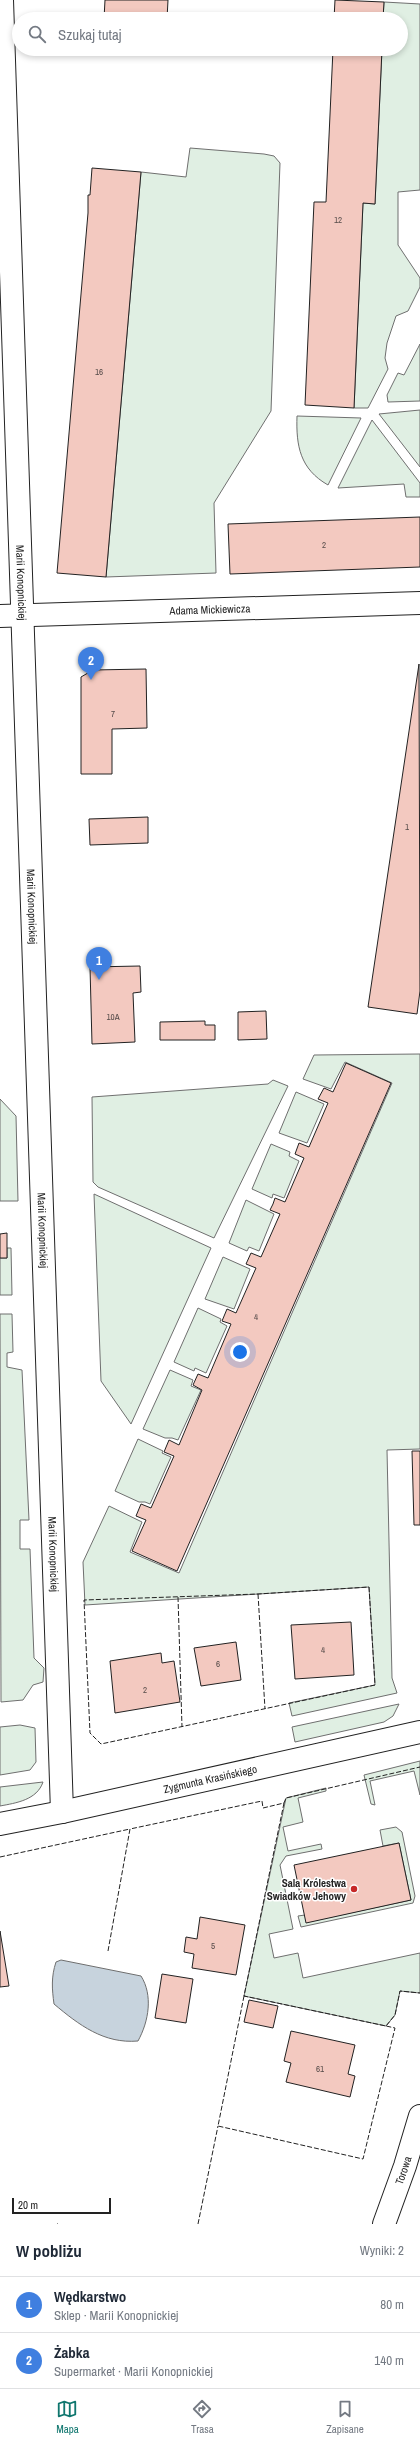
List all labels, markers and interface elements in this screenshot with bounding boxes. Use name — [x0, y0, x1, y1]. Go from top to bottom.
search box — [12, 12, 408, 56]
icon: search — [26, 23, 48, 45]
text: Szukaj tutaj — [58, 24, 122, 45]
house number: 12 — [334, 214, 342, 226]
house number: 16 — [95, 366, 103, 378]
house number: 2 — [322, 539, 326, 551]
street label: Marii Konopnickiej — [13, 545, 30, 621]
street label: Adama Mickiewicza — [168, 601, 251, 618]
pin: 2 — [78, 647, 104, 680]
house number: 7 — [111, 708, 115, 720]
house number: 1 — [405, 821, 409, 833]
street label: Marii Konopnickiej — [24, 869, 40, 944]
pin: 1 — [86, 947, 112, 980]
house number: 10A — [106, 1011, 120, 1023]
street label: Marii Konopnickiej — [34, 1192, 51, 1268]
house number: 4 — [254, 1311, 258, 1323]
your location — [230, 1342, 250, 1362]
street label: Marii Konopnickiej — [45, 1516, 62, 1592]
house number: 4 — [321, 1644, 325, 1656]
house number: 6 — [216, 1658, 220, 1670]
house number: 2 — [143, 1684, 147, 1696]
street label: Zygmunta Krasińskiego — [162, 1762, 258, 1796]
place label: Sala Królestwa Swiadków Jehowy — [267, 1876, 346, 1903]
marker: Sala Królestwa Swiadków Jehowy — [349, 1884, 359, 1894]
house number: 5 — [211, 1940, 215, 1952]
house number: 61 — [316, 2063, 324, 2075]
street label: Torowa — [392, 2155, 415, 2186]
scale bar — [12, 2196, 111, 2215]
text: 20 m — [18, 2198, 38, 2212]
text: W pobliżu — [16, 2239, 82, 2262]
text: Wyniki: 2 — [360, 2242, 404, 2259]
text: Wędkarstwo — [54, 2286, 126, 2307]
text: 1 — [26, 2296, 32, 2313]
text: 80 m — [380, 2296, 404, 2313]
text: Sklep · Marii Konopnickiej — [54, 2307, 178, 2324]
text: Żabka — [54, 2342, 90, 2363]
text: 2 — [26, 2352, 32, 2369]
text: 140 m — [374, 2352, 404, 2369]
text: Supermarket · Marii Konopnickiej — [54, 2363, 213, 2380]
tab: Mapa — [56, 2398, 79, 2436]
tab: Trasa — [191, 2398, 214, 2436]
tab: Zapisane — [326, 2398, 364, 2436]

